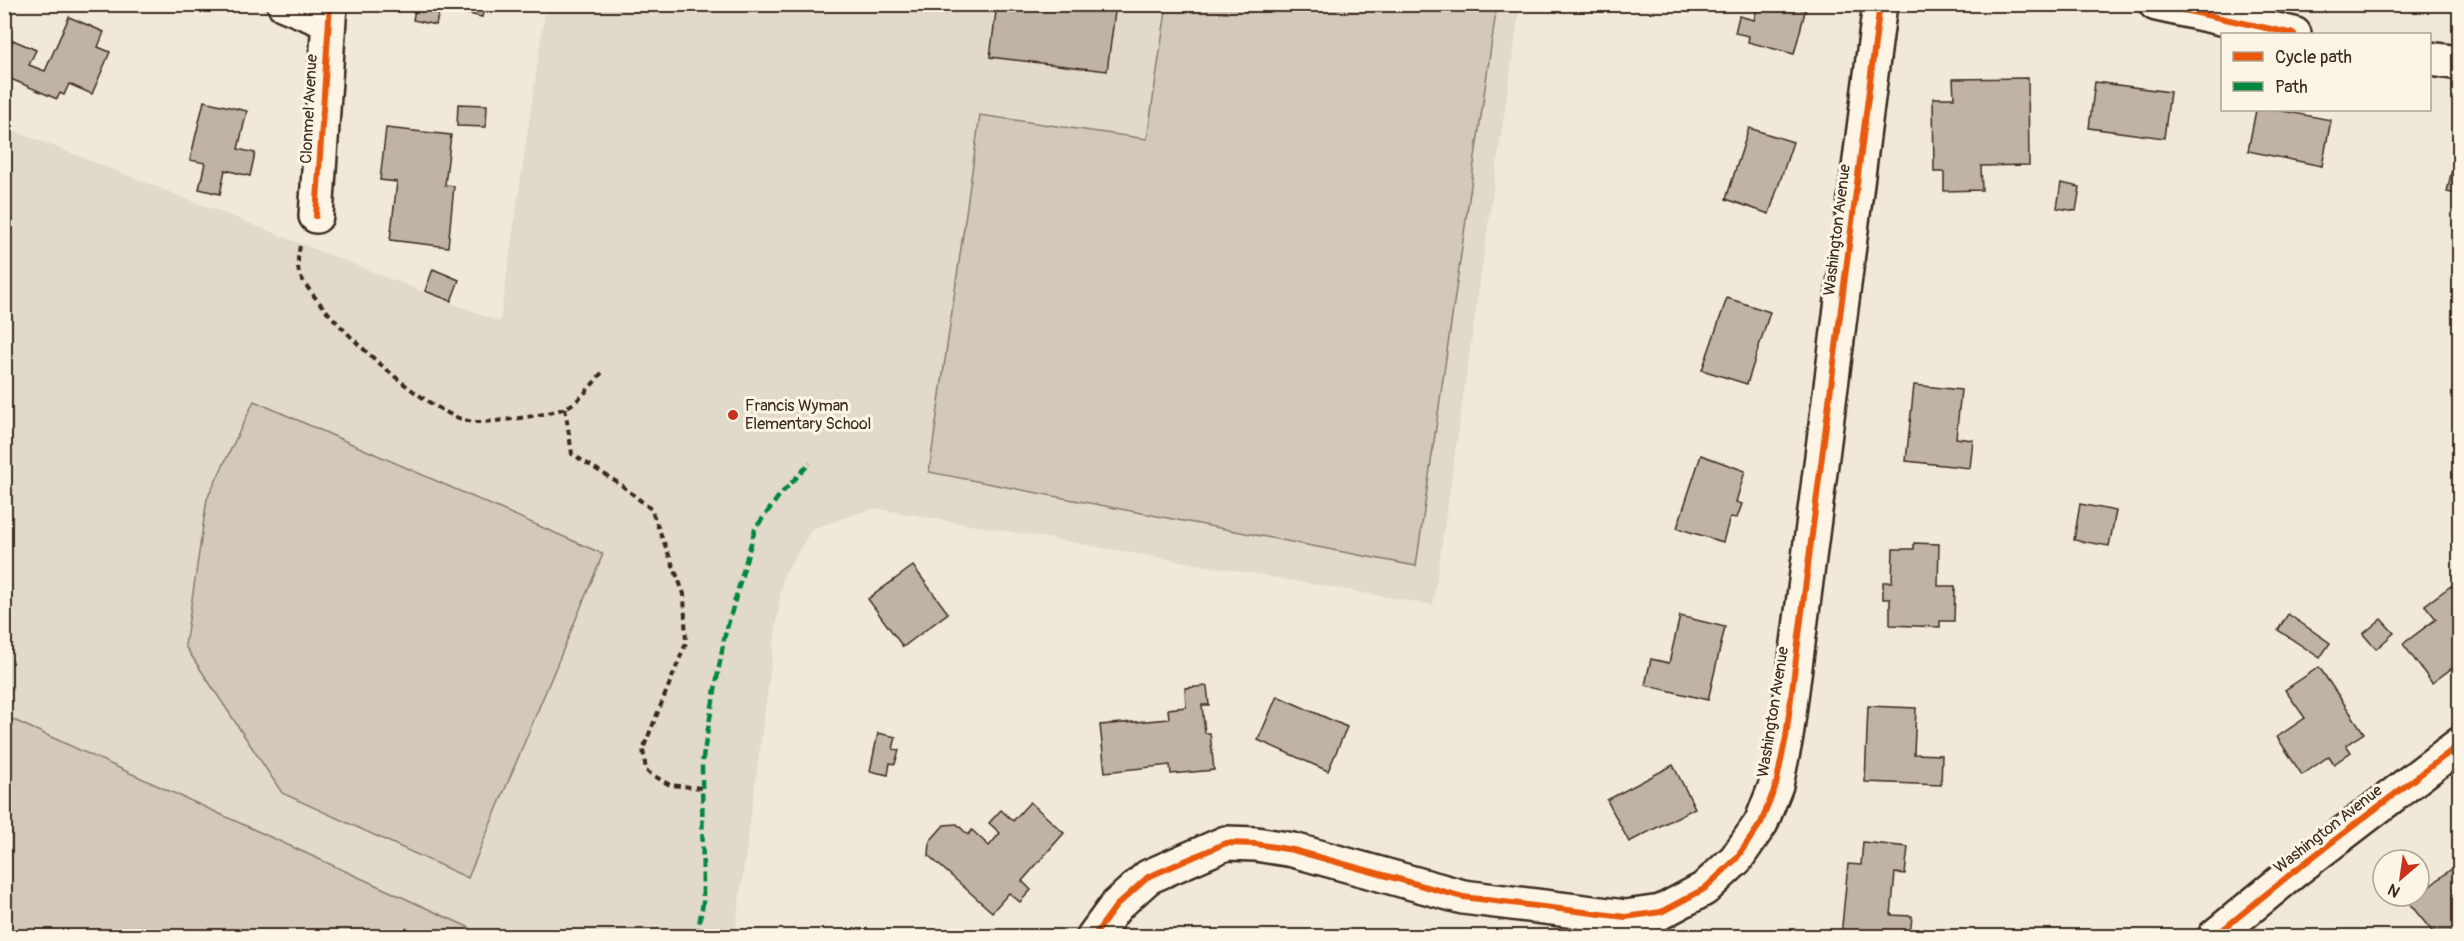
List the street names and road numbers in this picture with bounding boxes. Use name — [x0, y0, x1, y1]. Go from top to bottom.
street label: Clonmel Avenue — [296, 54, 322, 164]
street label: Washington Avenue — [1819, 163, 1855, 297]
street label: Washington Avenue — [1753, 645, 1793, 779]
street label: Washington Avenue — [2270, 780, 2386, 878]

